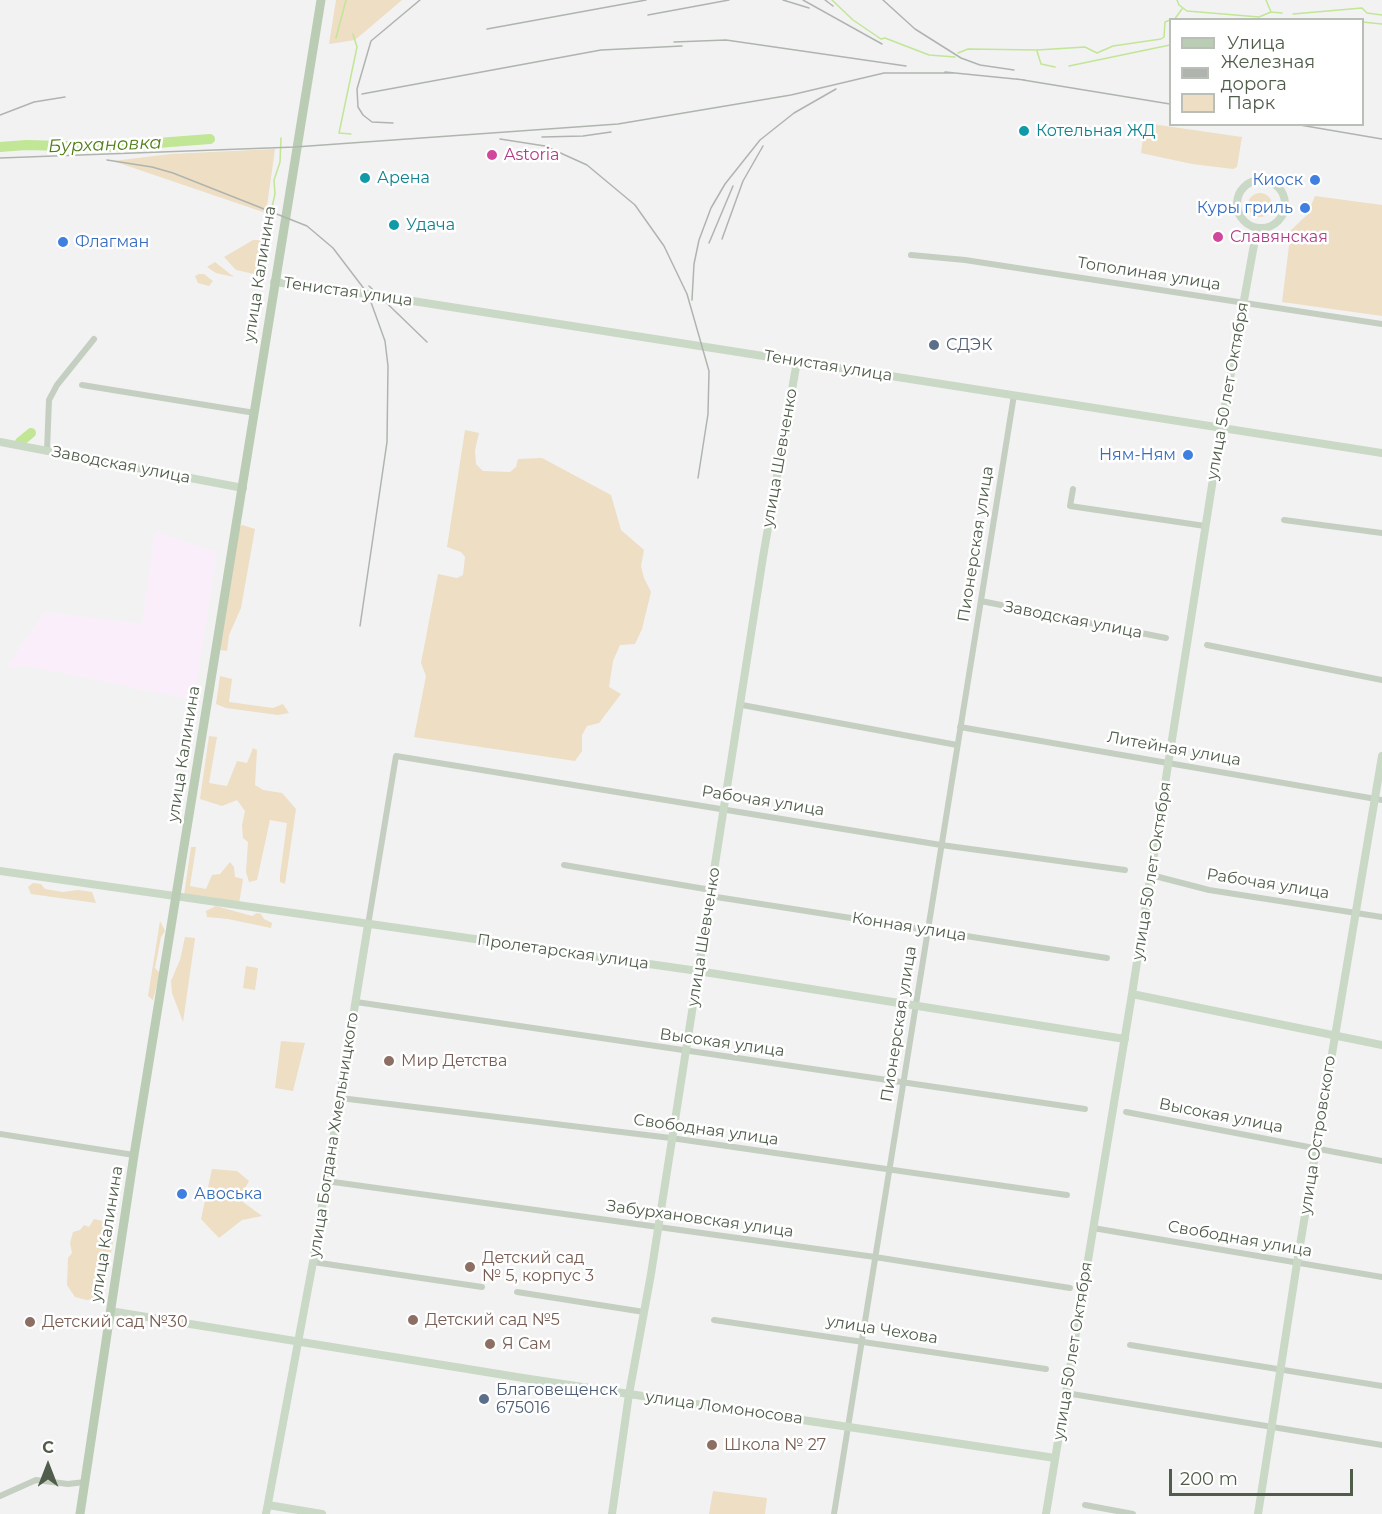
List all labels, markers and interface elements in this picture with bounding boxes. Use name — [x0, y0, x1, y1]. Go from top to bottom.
legend — [1169, 18, 1364, 126]
text: Улица — [1227, 32, 1285, 54]
text: Железная дорога — [1221, 51, 1315, 95]
text: Парк — [1227, 92, 1275, 114]
place label: Котельная ЖД — [1036, 121, 1155, 141]
marker: Котельная ЖД — [1017, 124, 1031, 138]
water label: Бурхановка — [48, 132, 162, 158]
place label: Astoria — [504, 145, 559, 165]
marker: Astoria — [485, 148, 499, 162]
place label: Арена — [377, 168, 430, 188]
place label: Киоск — [1252, 170, 1303, 190]
marker: Арена — [358, 171, 372, 185]
marker: Киоск — [1308, 173, 1322, 187]
place label: Куры гриль — [1197, 198, 1293, 218]
marker: Куры гриль — [1298, 201, 1312, 215]
street label: улица Калинина — [240, 205, 280, 343]
place label: Удача — [406, 215, 455, 235]
marker: Удача — [387, 218, 401, 232]
place label: Славянская — [1230, 227, 1328, 247]
marker: Славянская — [1211, 230, 1225, 244]
place label: Флагман — [75, 232, 149, 252]
marker: Флагман — [56, 235, 70, 249]
street label: Тополиная улица — [1076, 253, 1222, 295]
street label: Тенистая улица — [282, 273, 414, 311]
street label: улица 50 лет Октября — [1203, 301, 1253, 481]
place label: СДЭК — [946, 335, 992, 355]
marker: СДЭК — [927, 338, 941, 352]
street label: Тенистая улица — [762, 346, 894, 386]
street label: улица Шевченко — [758, 387, 802, 529]
street label: Заводская улица — [50, 442, 192, 488]
place label: Ням-Ням — [1099, 445, 1176, 465]
marker: Ням-Ням — [1181, 448, 1195, 462]
street label: Пионерская улица — [954, 465, 998, 623]
street label: Заводская улица — [1002, 597, 1144, 643]
street label: улица Калинина — [164, 685, 204, 823]
street label: Литейная улица — [1106, 728, 1242, 770]
street label: улица 50 лет Октября — [1128, 781, 1176, 961]
street label: Рабочая улица — [700, 782, 826, 820]
street label: Рабочая улица — [1205, 865, 1331, 903]
street label: улица Шевченко — [684, 866, 724, 1008]
street label: Конная улица — [850, 908, 968, 946]
street label: Пролетарская улица — [476, 930, 650, 974]
street label: Пионерская улица — [877, 945, 921, 1103]
street label: улица Богдана Хмельницкого — [305, 1011, 363, 1259]
street label: Высокая улица — [658, 1025, 786, 1061]
place label: Мир Детства — [401, 1051, 507, 1071]
marker: Мир Детства — [382, 1054, 396, 1068]
street label: улица Островского — [1296, 1054, 1340, 1216]
street label: Высокая улица — [1157, 1095, 1285, 1137]
street label: Свободная улица — [632, 1110, 780, 1150]
street label: улица Калинина — [87, 1165, 127, 1303]
place label: Авоська — [194, 1184, 262, 1204]
marker: Авоська — [175, 1187, 189, 1201]
street label: Забурхановская улица — [605, 1196, 795, 1242]
street label: Свободная улица — [1166, 1217, 1314, 1261]
place label: Детский сад № 5, корпус 3 — [482, 1248, 594, 1286]
marker: Детский сад № 5, корпус 3 — [463, 1260, 477, 1274]
street label: улица 50 лет Октября — [1049, 1261, 1097, 1441]
place label: Детский сад №5 — [425, 1310, 560, 1330]
place label: Детский сад №30 — [42, 1312, 187, 1332]
street label: улица Чехова — [825, 1312, 939, 1348]
marker: Детский сад №5 — [406, 1313, 420, 1327]
marker: Детский сад №30 — [23, 1315, 37, 1329]
place label: Я Сам — [502, 1334, 551, 1354]
marker: Я Сам — [483, 1337, 497, 1351]
place label: Благовещенск 675016 — [496, 1380, 618, 1418]
street label: улица Ломоносова — [644, 1387, 804, 1429]
marker: Благовещенск 675016 — [477, 1392, 491, 1406]
place label: Школа № 27 — [724, 1435, 826, 1455]
north arrow — [18, 1436, 78, 1496]
text: С — [42, 1438, 54, 1457]
marker: Школа № 27 — [705, 1438, 719, 1452]
scale bar — [1172, 1457, 1356, 1495]
text: 200 m — [1180, 1468, 1238, 1490]

